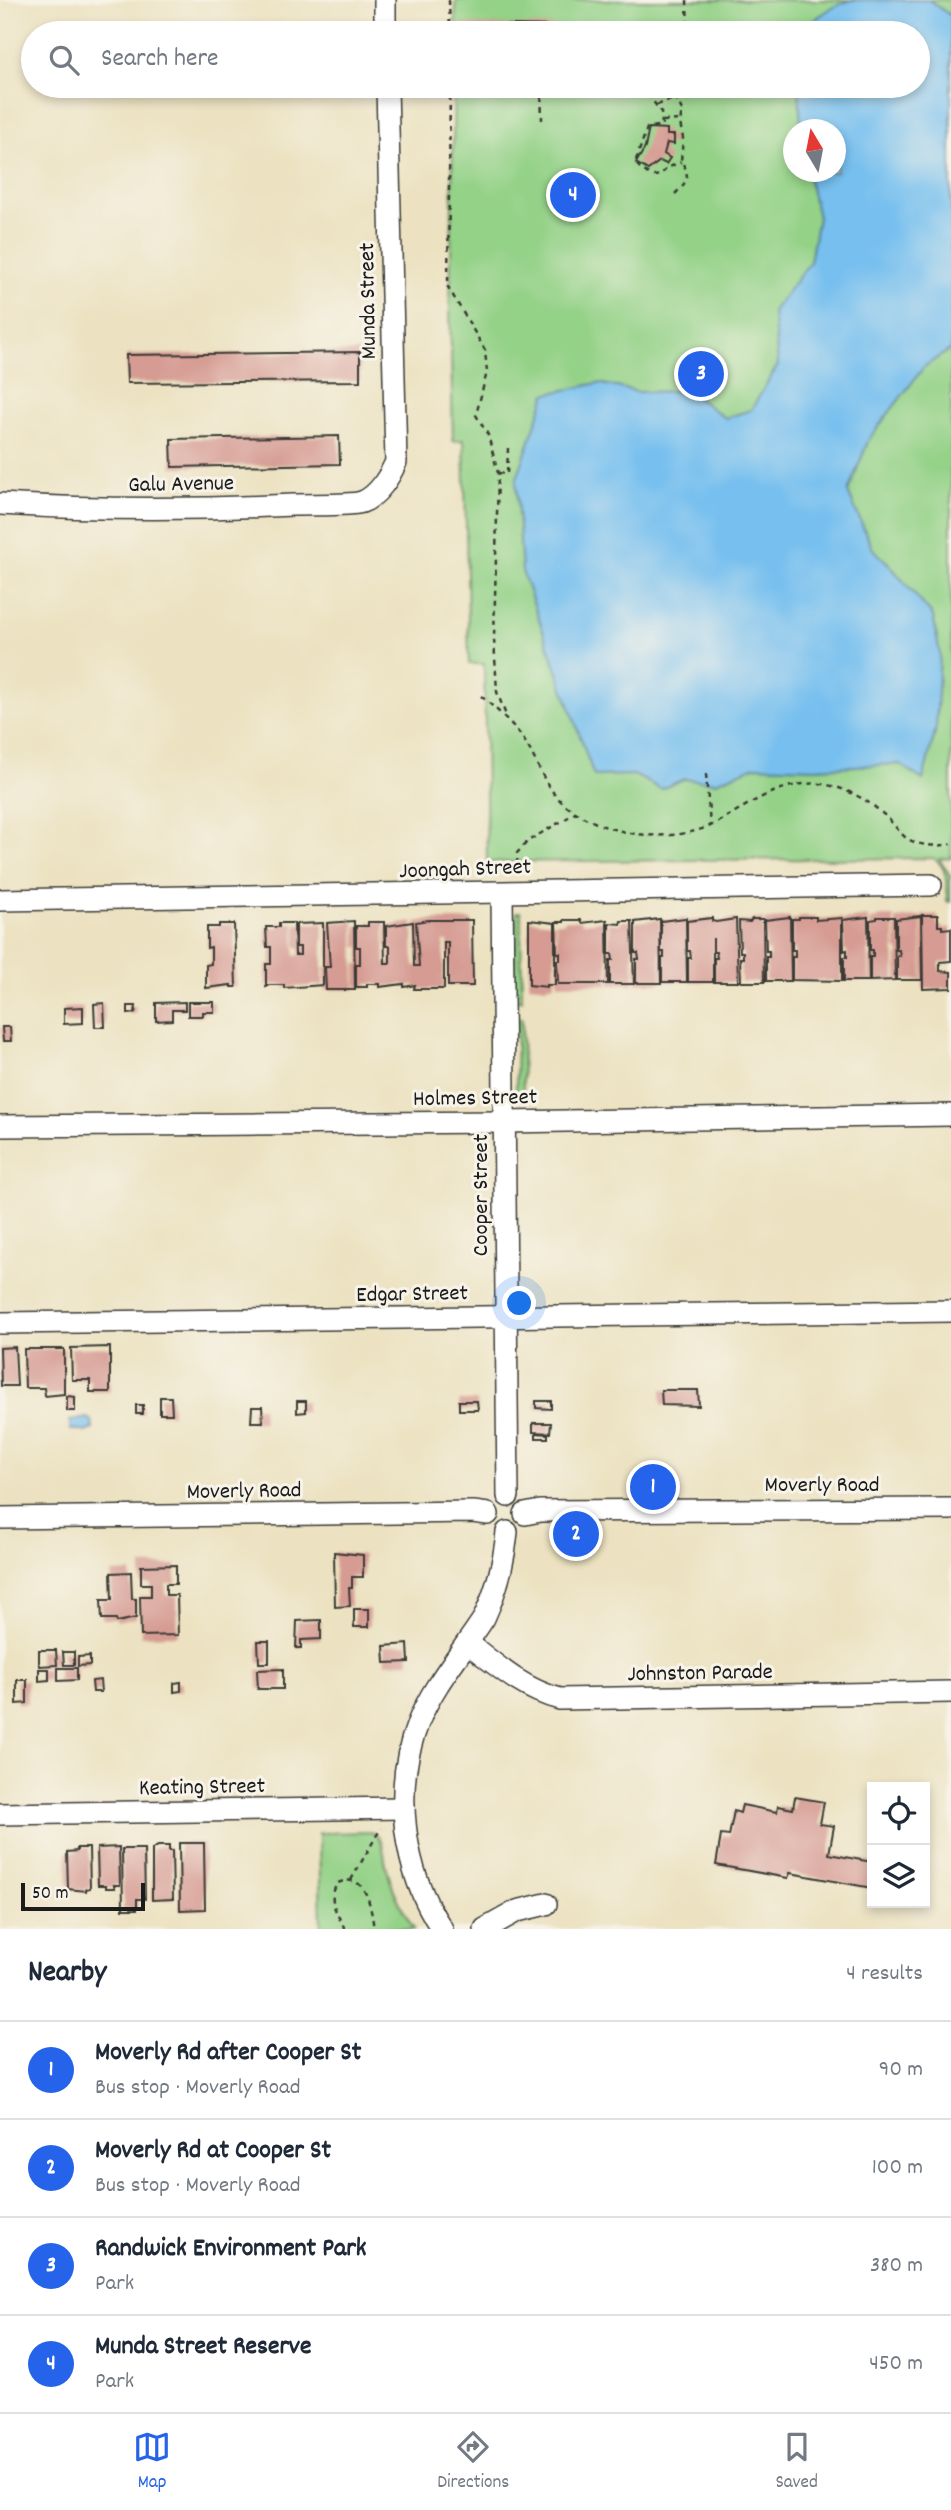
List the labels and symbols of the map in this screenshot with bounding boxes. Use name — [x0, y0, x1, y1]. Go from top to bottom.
north arrow — [783, 119, 846, 182]
pin: 4 — [550, 169, 596, 221]
street label: Munda Street — [352, 242, 387, 360]
pin: 3 — [678, 348, 724, 400]
street label: Galu Avenue — [128, 468, 234, 503]
street label: Joongah Street — [399, 852, 532, 889]
street label: Holmes Street — [413, 1082, 537, 1117]
street label: Cooper Street — [466, 1134, 499, 1256]
street label: Edgar Street — [356, 1278, 468, 1313]
your location — [502, 1286, 536, 1320]
pin: 1 — [630, 1461, 676, 1513]
street label: Moverly Road — [764, 1470, 880, 1503]
street label: Moverly Road — [186, 1475, 302, 1510]
pin: 2 — [553, 1508, 599, 1560]
street label: Johnston Parade — [627, 1657, 773, 1692]
street label: Keating Street — [139, 1771, 265, 1806]
scale bar — [21, 1880, 145, 1912]

